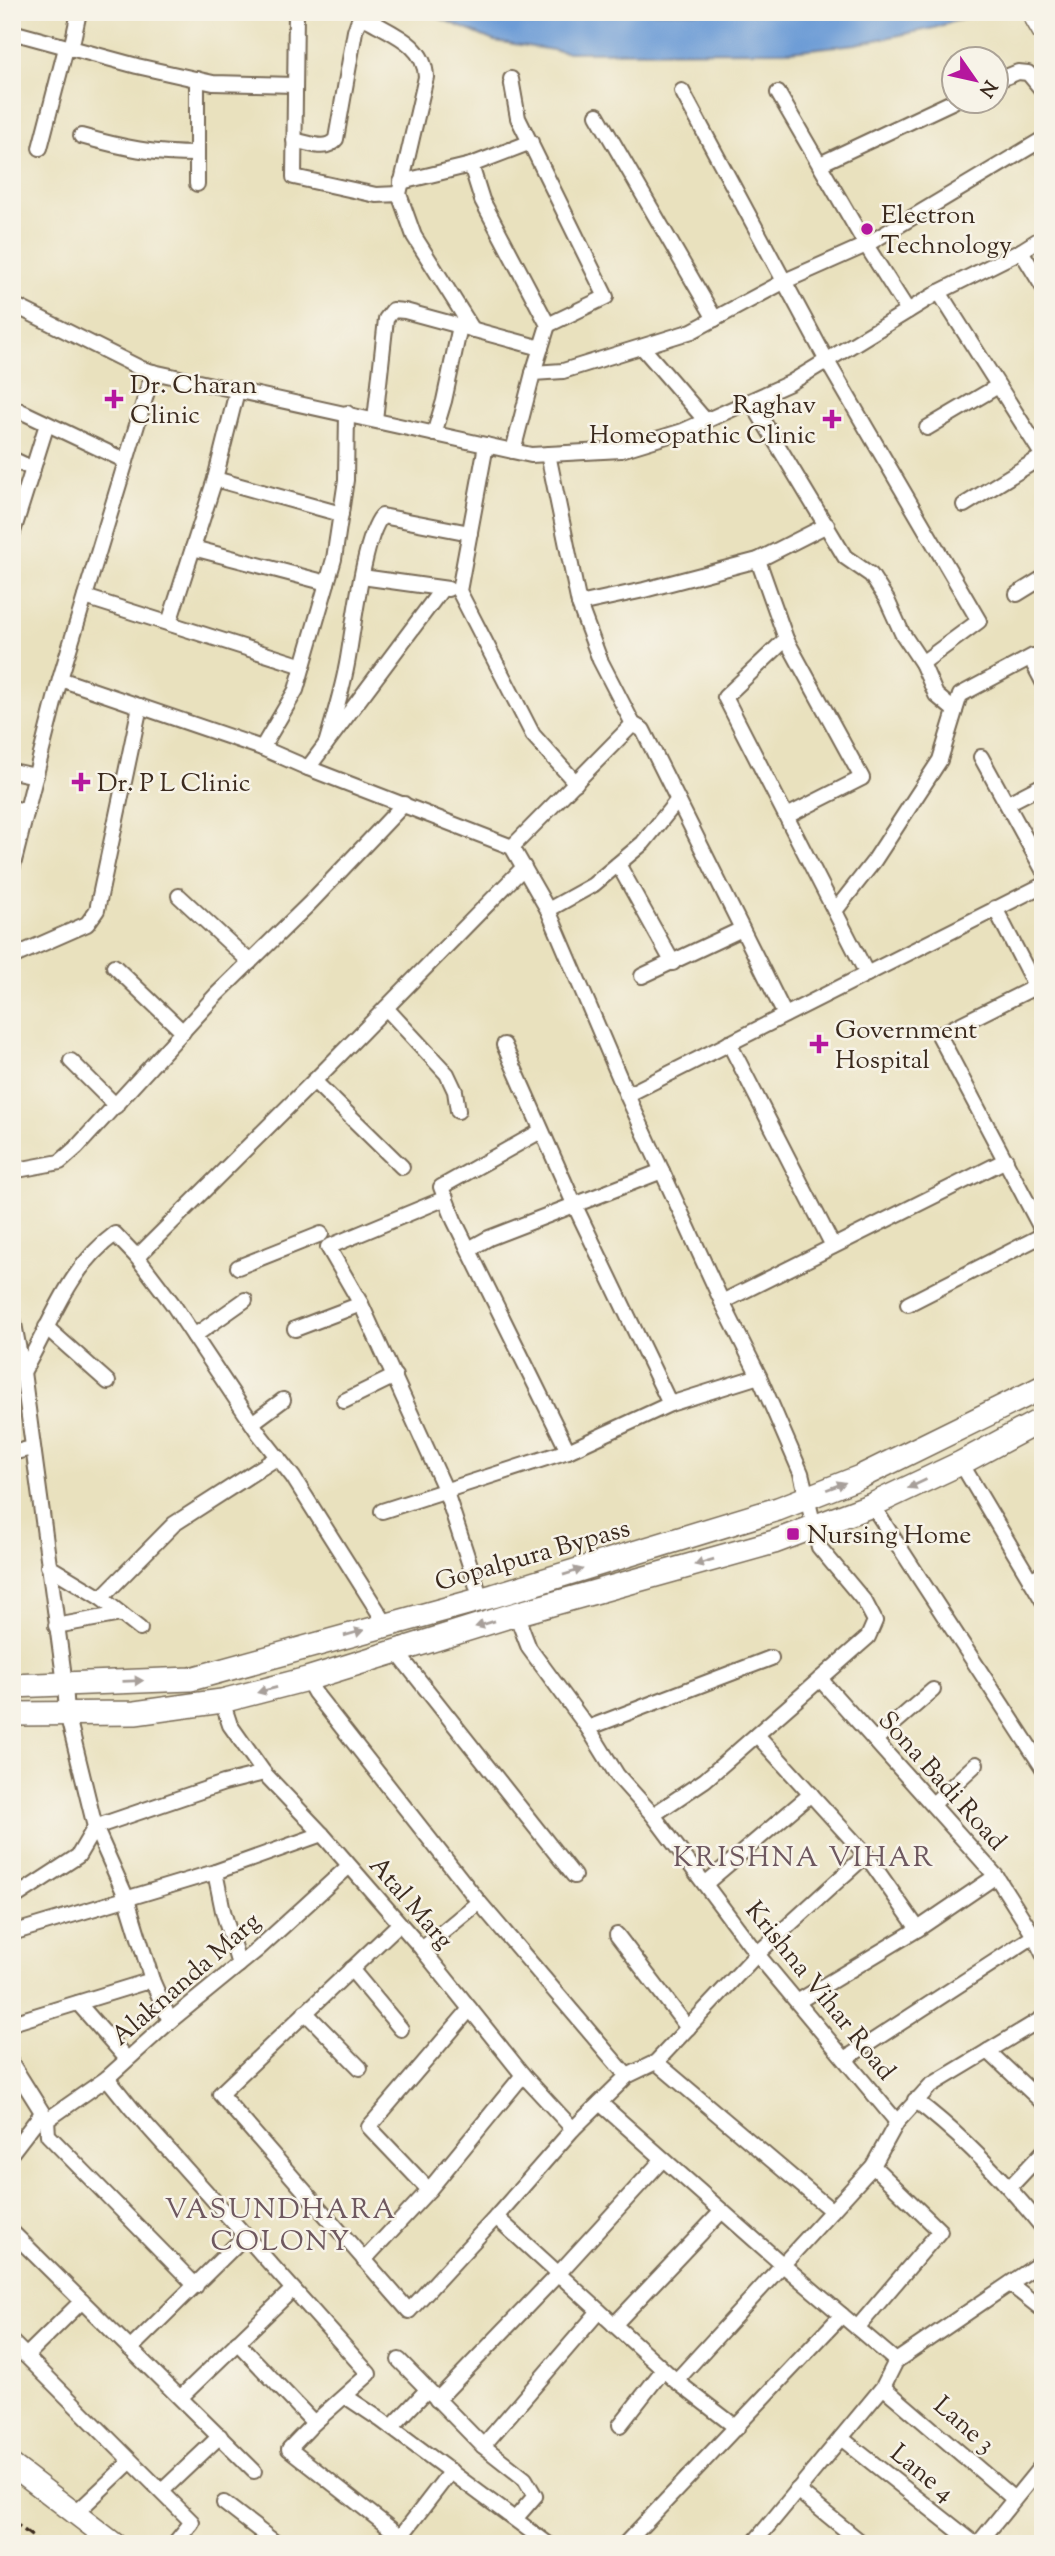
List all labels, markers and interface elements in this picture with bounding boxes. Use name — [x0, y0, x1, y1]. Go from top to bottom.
north arrow — [940, 46, 1010, 116]
text: N — [972, 74, 1002, 102]
place label: Electron Technology — [881, 198, 1012, 265]
marker: Electron Technology — [859, 221, 875, 237]
place label: Dr. Charan Clinic — [130, 368, 257, 435]
place label: Raghav Homeopathic Clinic — [589, 388, 816, 455]
marker: Dr. Charan Clinic — [104, 389, 124, 409]
marker: Raghav Homeopathic Clinic — [822, 409, 842, 429]
place label: Dr. P L Clinic — [97, 766, 251, 803]
marker: Dr. P L Clinic — [71, 772, 91, 792]
place label: Government Hospital — [835, 1013, 977, 1080]
marker: Government Hospital — [809, 1034, 829, 1054]
one-way arrow — [907, 1478, 927, 1489]
one-way arrow — [826, 1481, 847, 1492]
street label: Gopalpura Bypass — [431, 1511, 635, 1602]
place label: Nursing Home — [807, 1518, 971, 1555]
marker: Nursing Home — [785, 1526, 801, 1542]
one-way arrow — [693, 1557, 715, 1568]
one-way arrow — [563, 1566, 584, 1576]
one-way arrow — [474, 1619, 495, 1629]
one-way arrow — [344, 1627, 366, 1638]
one-way arrow — [122, 1676, 144, 1687]
one-way arrow — [256, 1685, 277, 1695]
street label: Sona Badi Road — [868, 1704, 1014, 1860]
district label: KRISHNA VIHAR — [673, 1839, 935, 1879]
street label: Atal Marg — [359, 1849, 461, 1958]
street label: Krishna Vihar Road — [735, 1894, 903, 2089]
street label: Alaknanda Marg — [104, 1905, 269, 2055]
district label: VASUNDHARA COLONY — [165, 2191, 397, 2263]
street label: Lane 3 — [924, 2389, 1002, 2463]
street label: Lane 4 — [881, 2436, 962, 2511]

